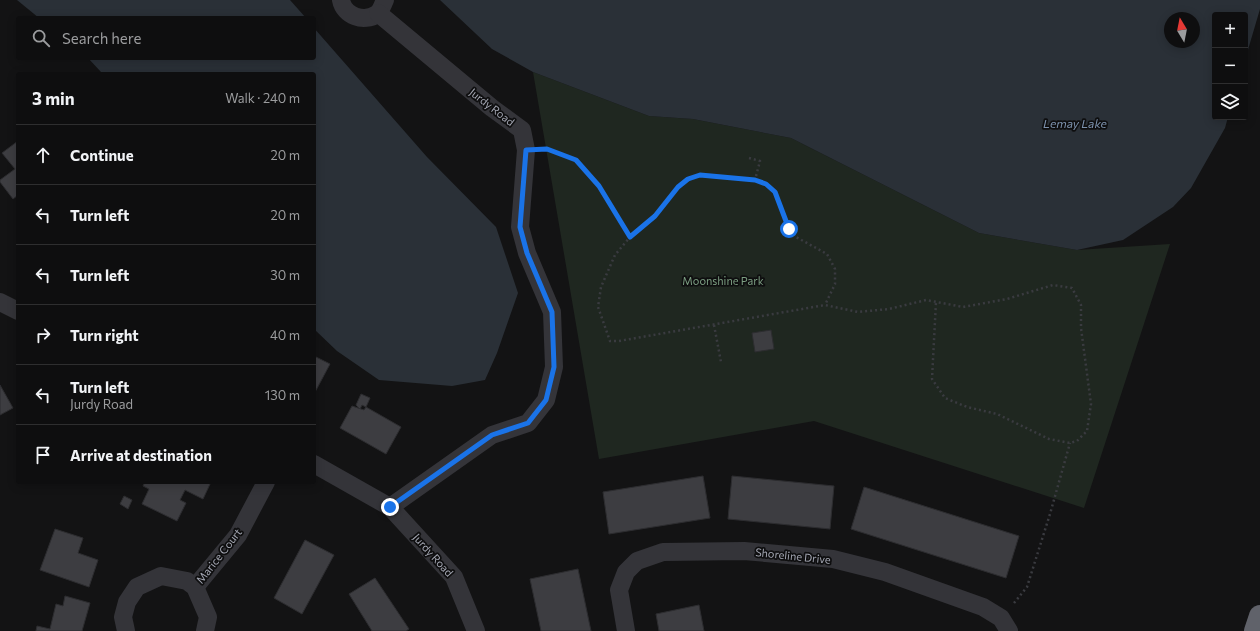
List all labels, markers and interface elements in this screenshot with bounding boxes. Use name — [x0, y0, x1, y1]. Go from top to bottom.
north arrow — [1164, 12, 1200, 48]
map controls — [1212, 12, 1248, 120]
button: + — [1212, 12, 1248, 48]
search box — [16, 16, 316, 60]
icon: search — [30, 27, 52, 49]
text: Search here — [62, 29, 141, 47]
button: − — [1212, 48, 1248, 84]
button: layers — [1212, 84, 1248, 120]
street label: Jurdy Road — [467, 85, 517, 129]
text: 3 min — [32, 88, 75, 109]
text: Walk · 240 m — [225, 90, 300, 106]
water label: Lemay Lake — [1043, 116, 1108, 130]
icon: ahead — [32, 144, 54, 166]
text: Continue — [70, 146, 134, 164]
text: 20 m — [271, 147, 300, 163]
icon: left — [32, 204, 54, 226]
text: Turn left — [70, 206, 129, 224]
text: 20 m — [271, 207, 300, 223]
route start — [780, 220, 798, 238]
icon: left — [32, 264, 54, 286]
text: Turn left — [70, 266, 129, 284]
text: 30 m — [270, 267, 300, 283]
park label: Moonshine Park — [682, 274, 764, 287]
icon: right — [32, 324, 54, 346]
text: Turn right — [70, 326, 139, 344]
text: 40 m — [270, 327, 300, 343]
text: Turn left — [70, 378, 129, 396]
icon: left — [32, 384, 54, 406]
text: 130 m — [265, 387, 300, 403]
text: Jurdy Road — [70, 396, 133, 412]
icon: arrive — [32, 444, 54, 466]
text: Arrive at destination — [70, 446, 212, 464]
route end — [381, 498, 399, 516]
street label: Marice Court — [193, 525, 244, 586]
street label: Jurdy Road — [410, 530, 456, 580]
street label: Shoreline Drive — [755, 545, 832, 566]

